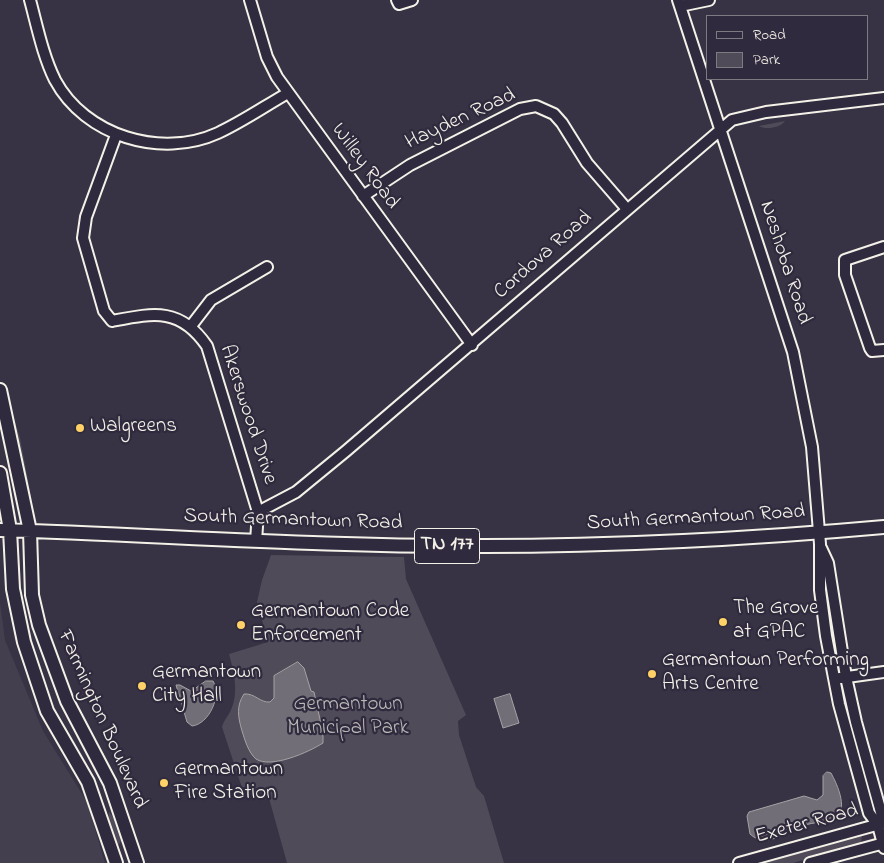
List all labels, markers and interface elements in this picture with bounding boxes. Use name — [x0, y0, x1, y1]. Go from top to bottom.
legend — [706, 15, 869, 80]
text: Road — [753, 24, 786, 46]
text: Park — [753, 49, 780, 71]
street label: Hayden Road — [402, 84, 520, 156]
street label: Willey Road — [324, 119, 404, 215]
street label: Neshoba Road — [752, 198, 816, 328]
street label: Cordova Road — [490, 206, 598, 306]
street label: Akerswood Drive — [213, 342, 281, 488]
place label: Walgreens — [90, 415, 177, 441]
marker: Walgreens — [74, 422, 86, 434]
street label: South Germantown Road — [586, 501, 806, 537]
street label: South Germantown Road — [183, 505, 403, 537]
road number: TN 177 — [414, 528, 480, 564]
place label: The Grove at GPAC — [733, 597, 818, 647]
place label: Germantown Code Enforcement — [251, 600, 409, 650]
marker: The Grove at GPAC — [717, 616, 729, 628]
marker: Germantown Code Enforcement — [235, 619, 247, 631]
street label: Farmington Boulevard — [50, 627, 152, 813]
place label: Germantown Performing Arts Centre — [662, 649, 869, 699]
place label: Germantown City Hall — [152, 661, 261, 711]
marker: Germantown Performing Arts Centre — [646, 668, 658, 680]
marker: Germantown City Hall — [136, 680, 148, 692]
park label: Germantown Municipal Park — [287, 693, 409, 743]
place label: Germantown Fire Station — [174, 758, 283, 808]
marker: Germantown Fire Station — [158, 777, 170, 789]
street label: Exeter Road — [753, 799, 861, 851]

